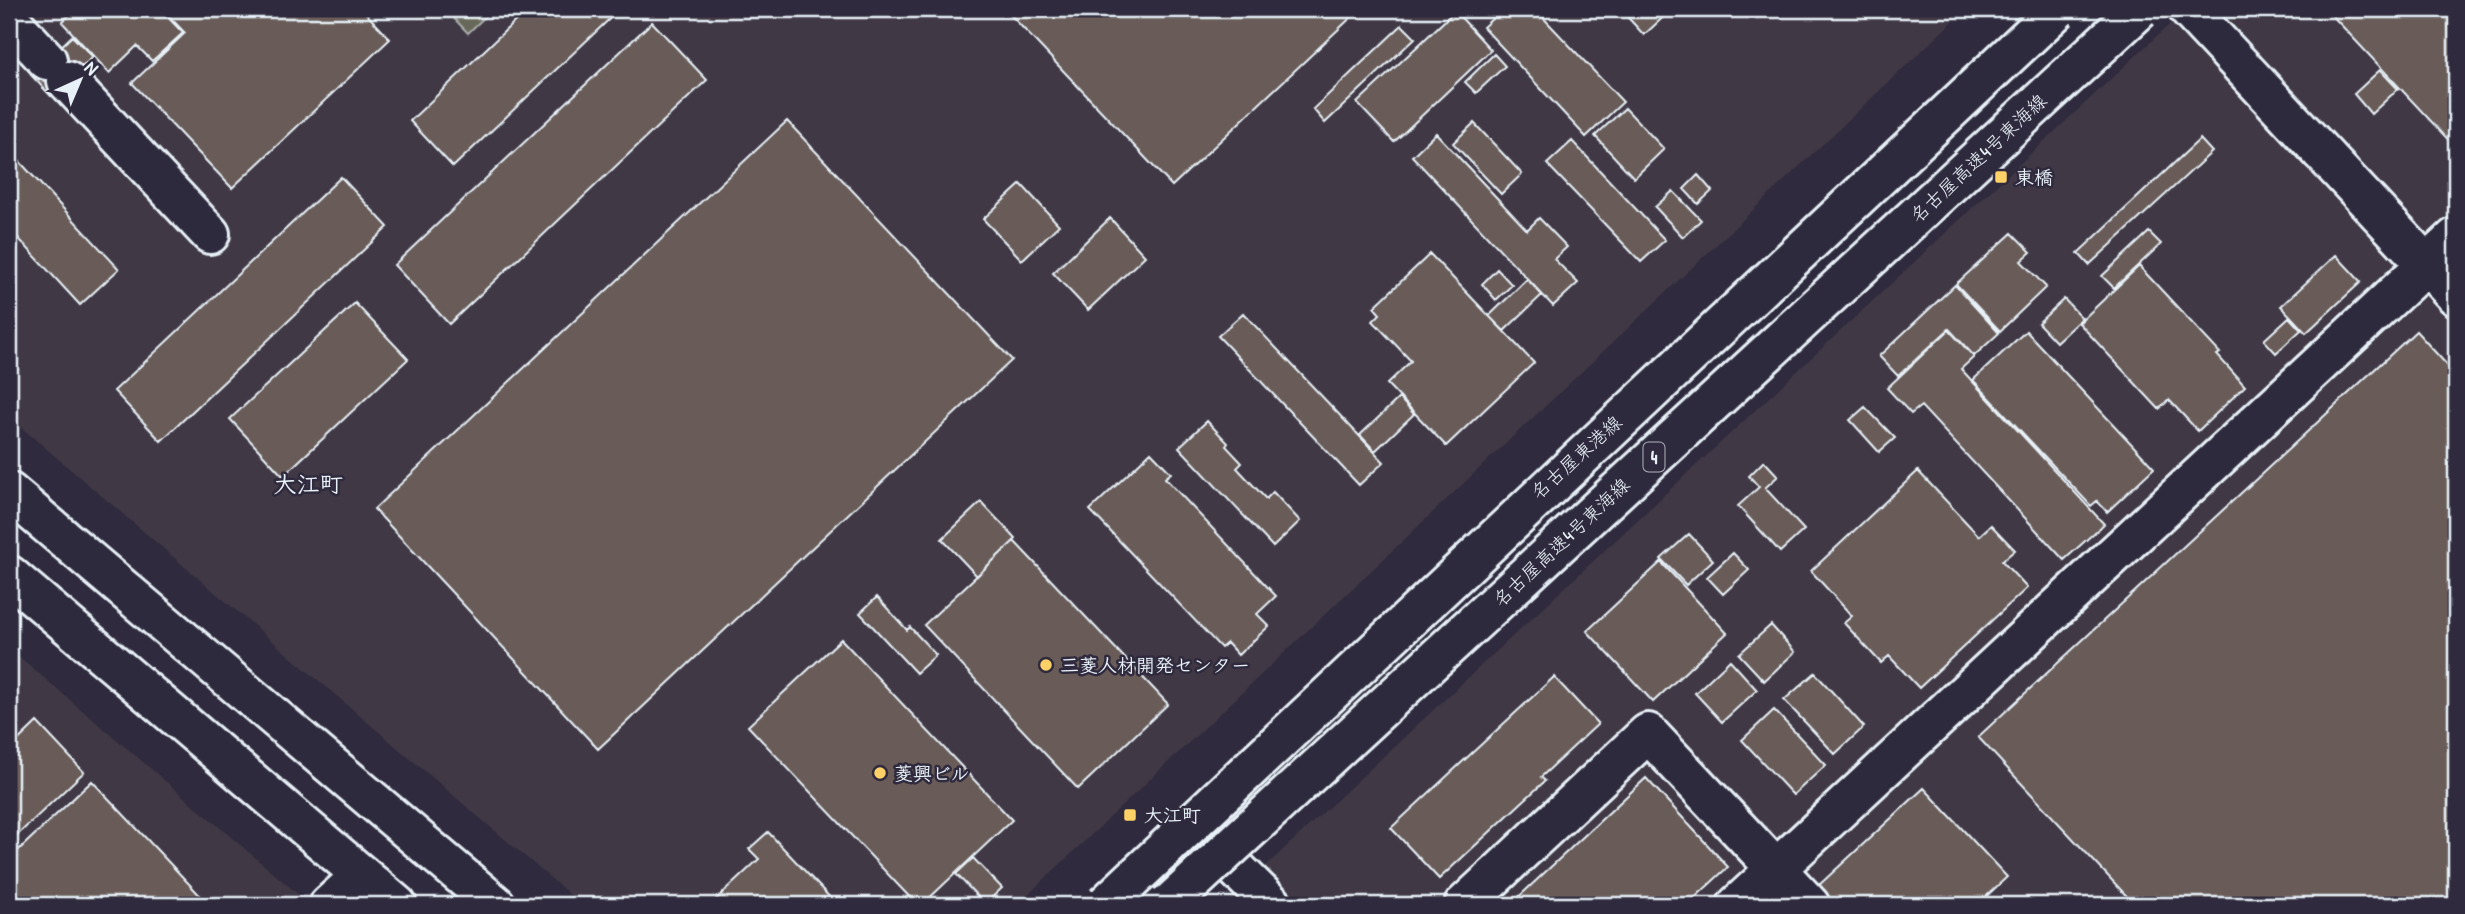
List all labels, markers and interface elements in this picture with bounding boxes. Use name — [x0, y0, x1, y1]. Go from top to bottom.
north arrow — [46, 46, 116, 116]
text: N — [79, 55, 104, 81]
street label: 名古屋高速4号東海線 — [1904, 88, 2052, 228]
place label: 東橋 — [2015, 164, 2053, 190]
marker: 東橋 — [1993, 169, 2009, 185]
street label: 名古屋東港線 — [1525, 409, 1627, 505]
road number: 4 — [1644, 443, 1664, 472]
district label: 大江町 — [274, 468, 343, 499]
street label: 名古屋高速4号東海線 — [1487, 472, 1635, 612]
place label: 三菱人材開発センター — [1060, 652, 1250, 678]
marker: 三菱人材開発センター — [1038, 657, 1054, 673]
place label: 菱興ビル — [894, 760, 970, 786]
marker: 菱興ビル — [872, 765, 888, 781]
place label: 大江町 — [1144, 802, 1201, 828]
marker: 大江町 — [1122, 807, 1138, 823]

